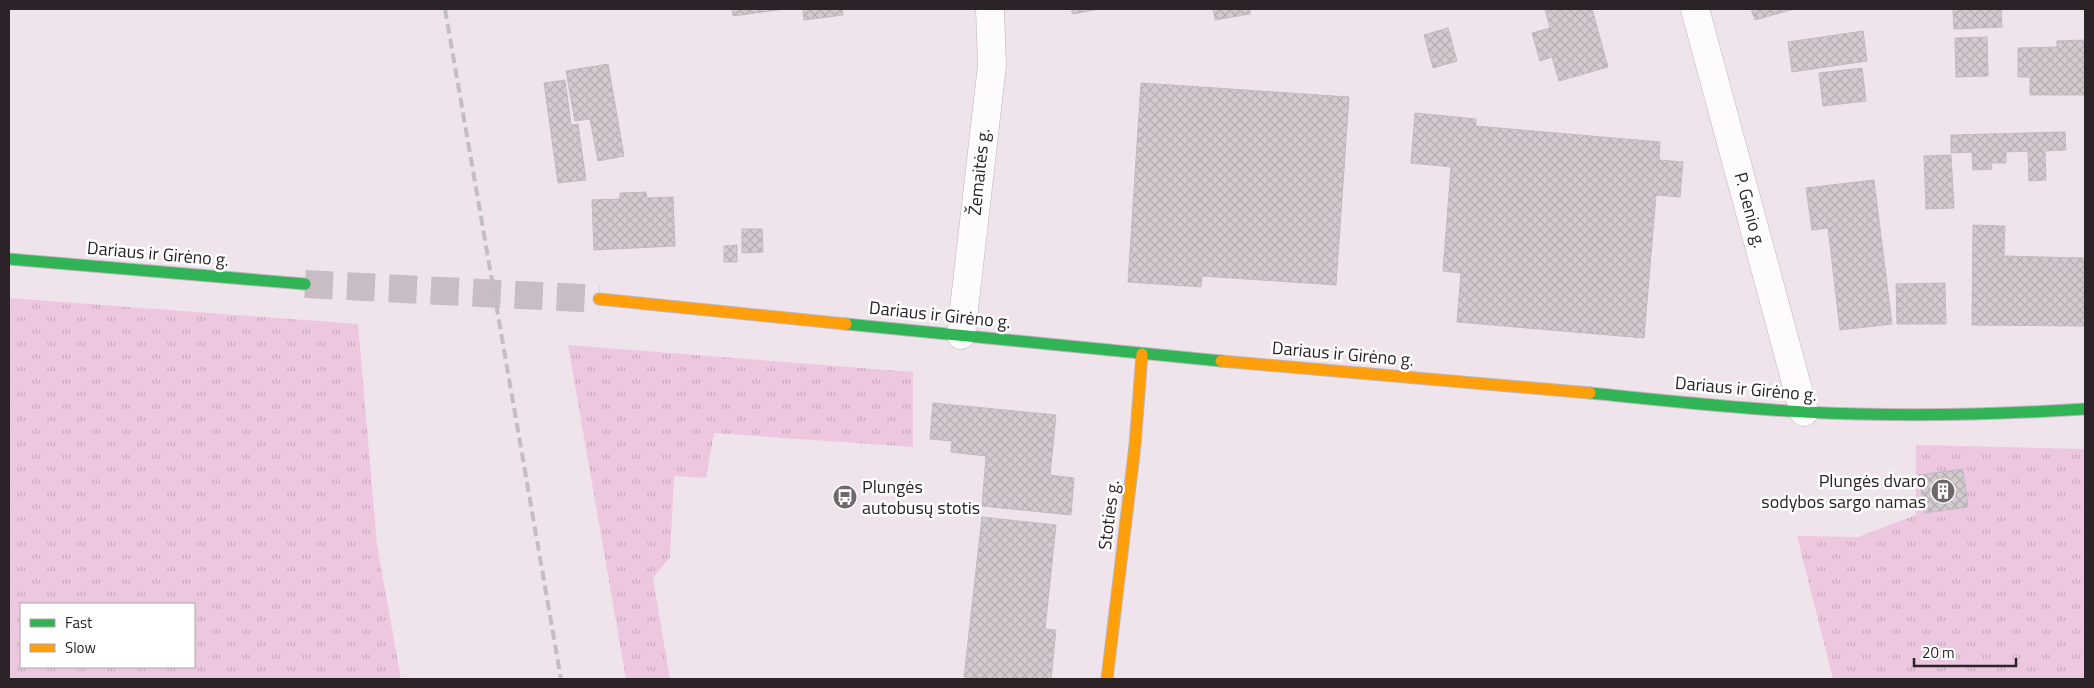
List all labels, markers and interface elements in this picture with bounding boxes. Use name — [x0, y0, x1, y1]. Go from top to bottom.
street label: Žemaitės g. — [961, 127, 996, 217]
street label: P. Genio g. — [1727, 169, 1774, 251]
street label: Dariaus ir Girėno g. — [86, 234, 230, 273]
street label: Dariaus ir Girėno g. — [868, 294, 1012, 335]
street label: Dariaus ir Girėno g. — [1271, 334, 1415, 373]
street label: Dariaus ir Girėno g. — [1674, 369, 1818, 408]
place label: Plungės dvaro sodybos sargo namas — [1761, 467, 1926, 515]
place label: Plungės autobusų stotis — [862, 473, 980, 521]
street label: Stoties g. — [1091, 478, 1126, 551]
building icon: Plungės dvaro sodybos sargo namas — [1930, 478, 1956, 504]
bus stop icon: Plungės autobusų stotis — [832, 484, 858, 510]
legend — [20, 603, 195, 668]
text: Fast — [65, 611, 93, 634]
text: Slow — [65, 636, 96, 659]
scale bar — [1914, 636, 2016, 668]
text: 20 m — [1922, 641, 1955, 664]

